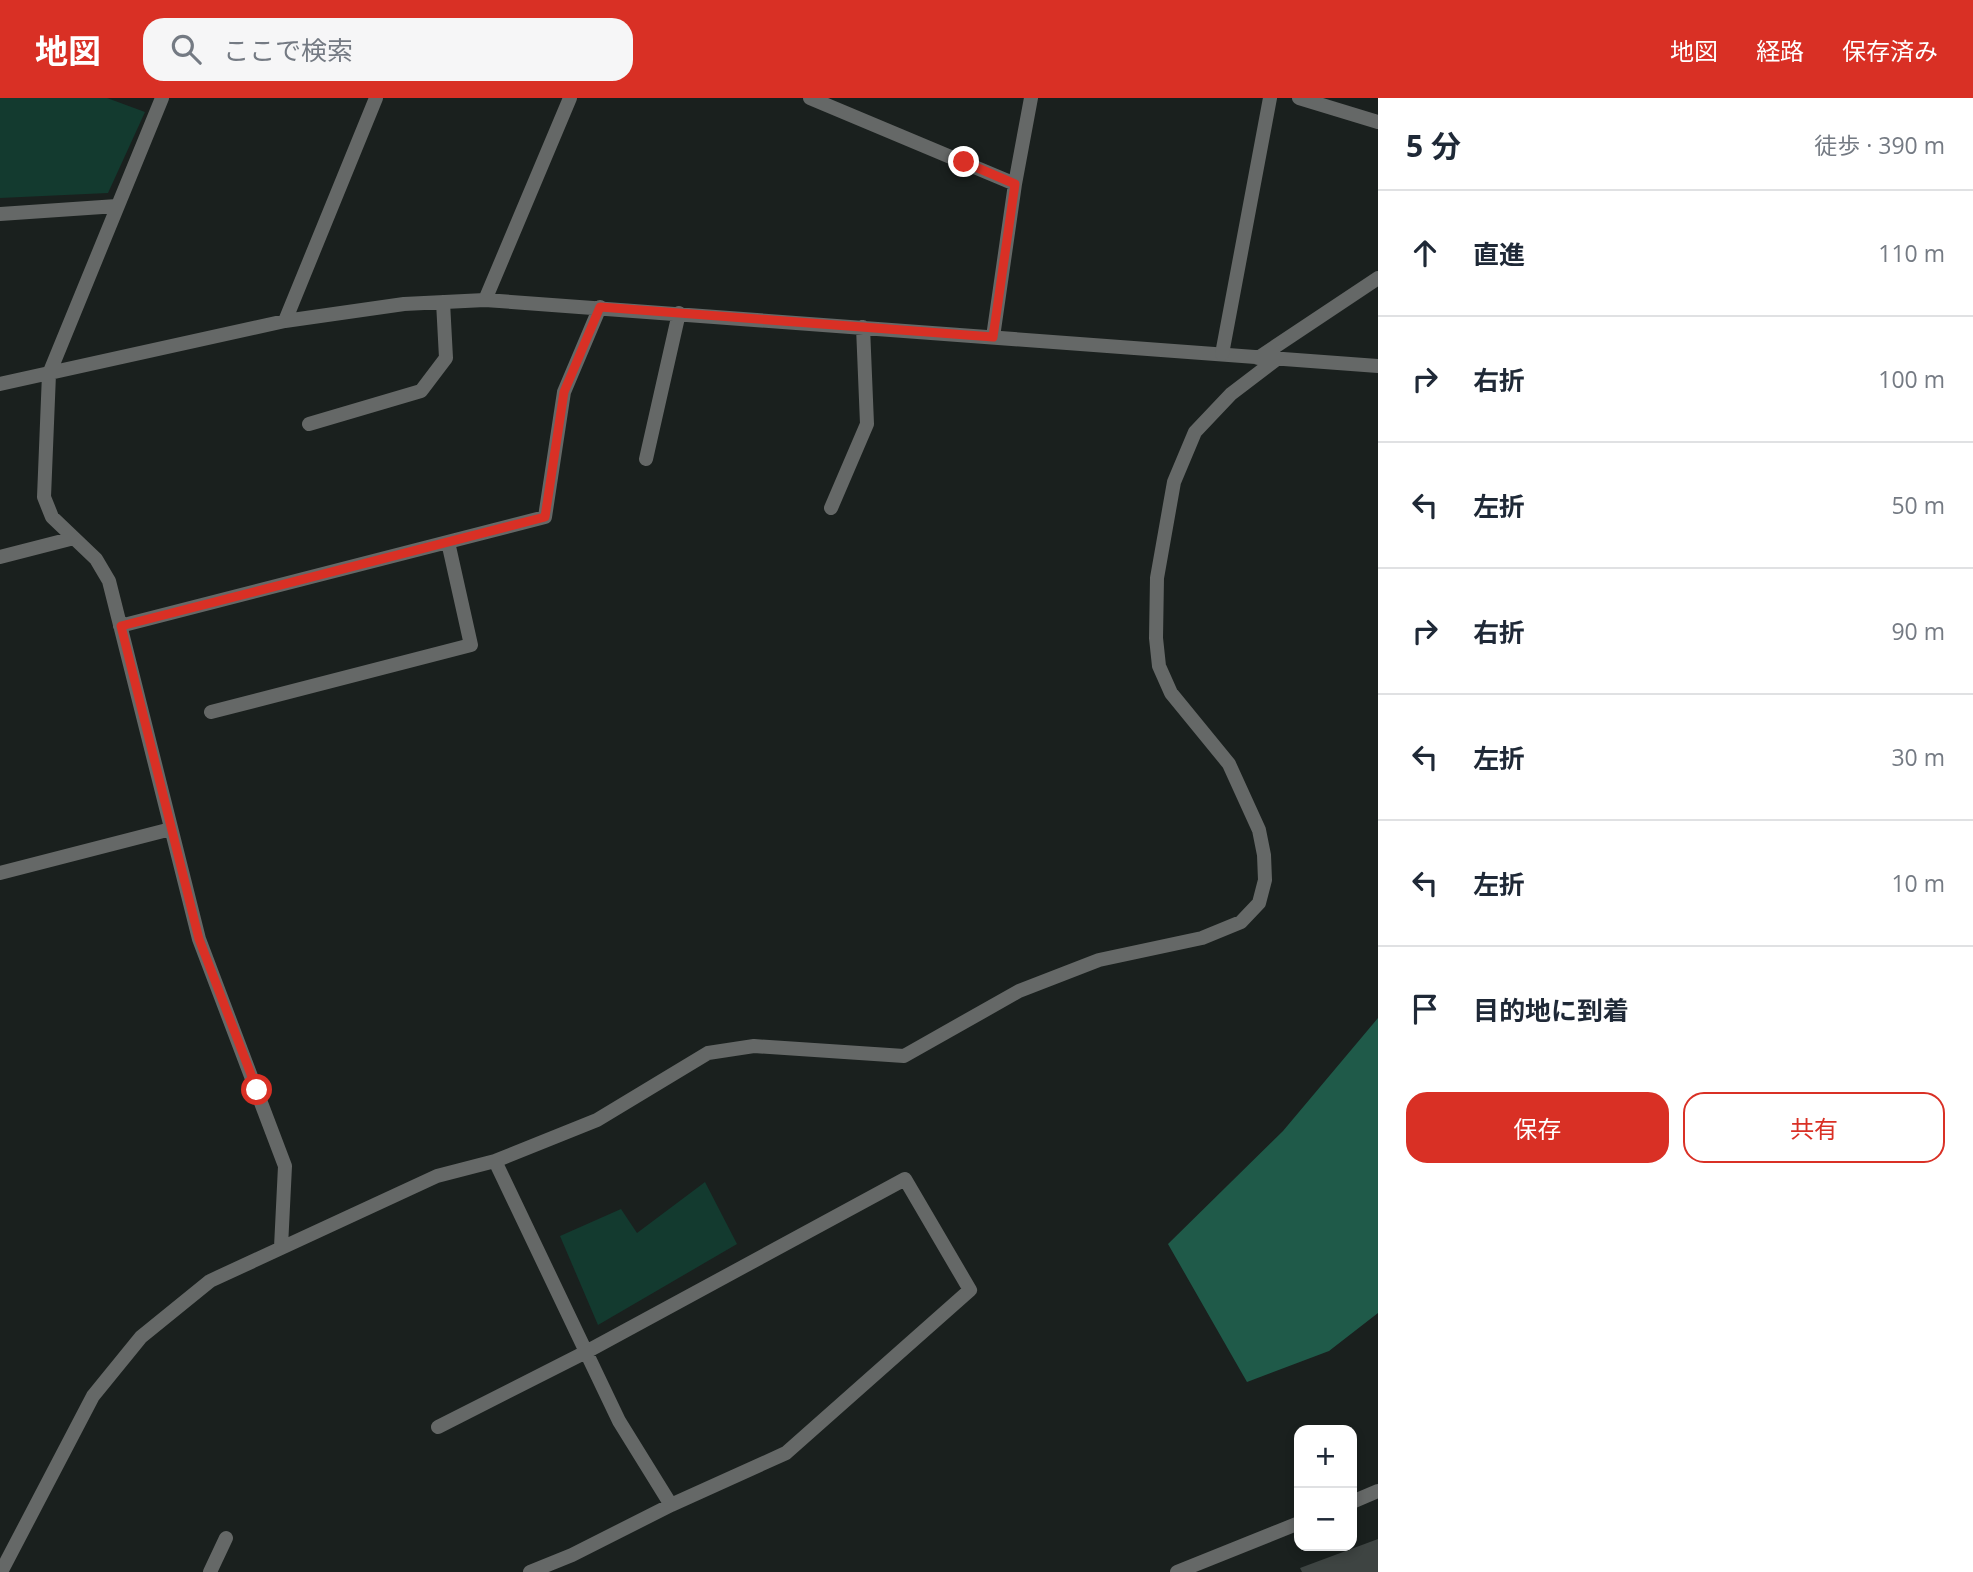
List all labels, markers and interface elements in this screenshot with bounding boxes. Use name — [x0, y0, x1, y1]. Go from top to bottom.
search box — [143, 18, 633, 81]
text: 地図 — [35, 28, 101, 73]
icon: search — [167, 30, 205, 68]
text: ここで検索 — [223, 32, 353, 68]
text: 地図 — [1670, 34, 1718, 67]
text: 経路 — [1756, 34, 1804, 67]
text: 保存済み — [1842, 34, 1938, 67]
text: 5 分 — [1406, 125, 1461, 166]
text: 徒歩 · 390 m — [1814, 129, 1945, 161]
route end — [948, 146, 979, 177]
icon: ahead — [1406, 234, 1444, 272]
text: 直進 — [1473, 236, 1525, 272]
text: 110 m — [1878, 237, 1945, 269]
icon: right — [1406, 360, 1444, 398]
text: 右折 — [1473, 362, 1525, 398]
text: 100 m — [1878, 363, 1945, 395]
icon: left — [1406, 486, 1444, 524]
text: 左折 — [1473, 488, 1525, 524]
text: 50 m — [1891, 489, 1945, 521]
icon: right — [1406, 612, 1444, 650]
text: 右折 — [1473, 614, 1525, 650]
text: 90 m — [1891, 615, 1945, 647]
icon: left — [1406, 738, 1444, 776]
text: 左折 — [1473, 740, 1525, 776]
text: 30 m — [1891, 741, 1945, 773]
icon: left — [1406, 864, 1444, 902]
text: 左折 — [1473, 866, 1525, 902]
text: 10 m — [1891, 867, 1945, 899]
icon: arrive — [1406, 990, 1444, 1028]
text: 目的地に到着 — [1473, 992, 1629, 1028]
route start — [241, 1074, 272, 1105]
button: 保存 — [1406, 1092, 1669, 1163]
button: 共有 — [1683, 1092, 1945, 1163]
map controls — [1294, 1425, 1357, 1551]
button: + — [1294, 1425, 1357, 1488]
button: − — [1294, 1488, 1357, 1551]

